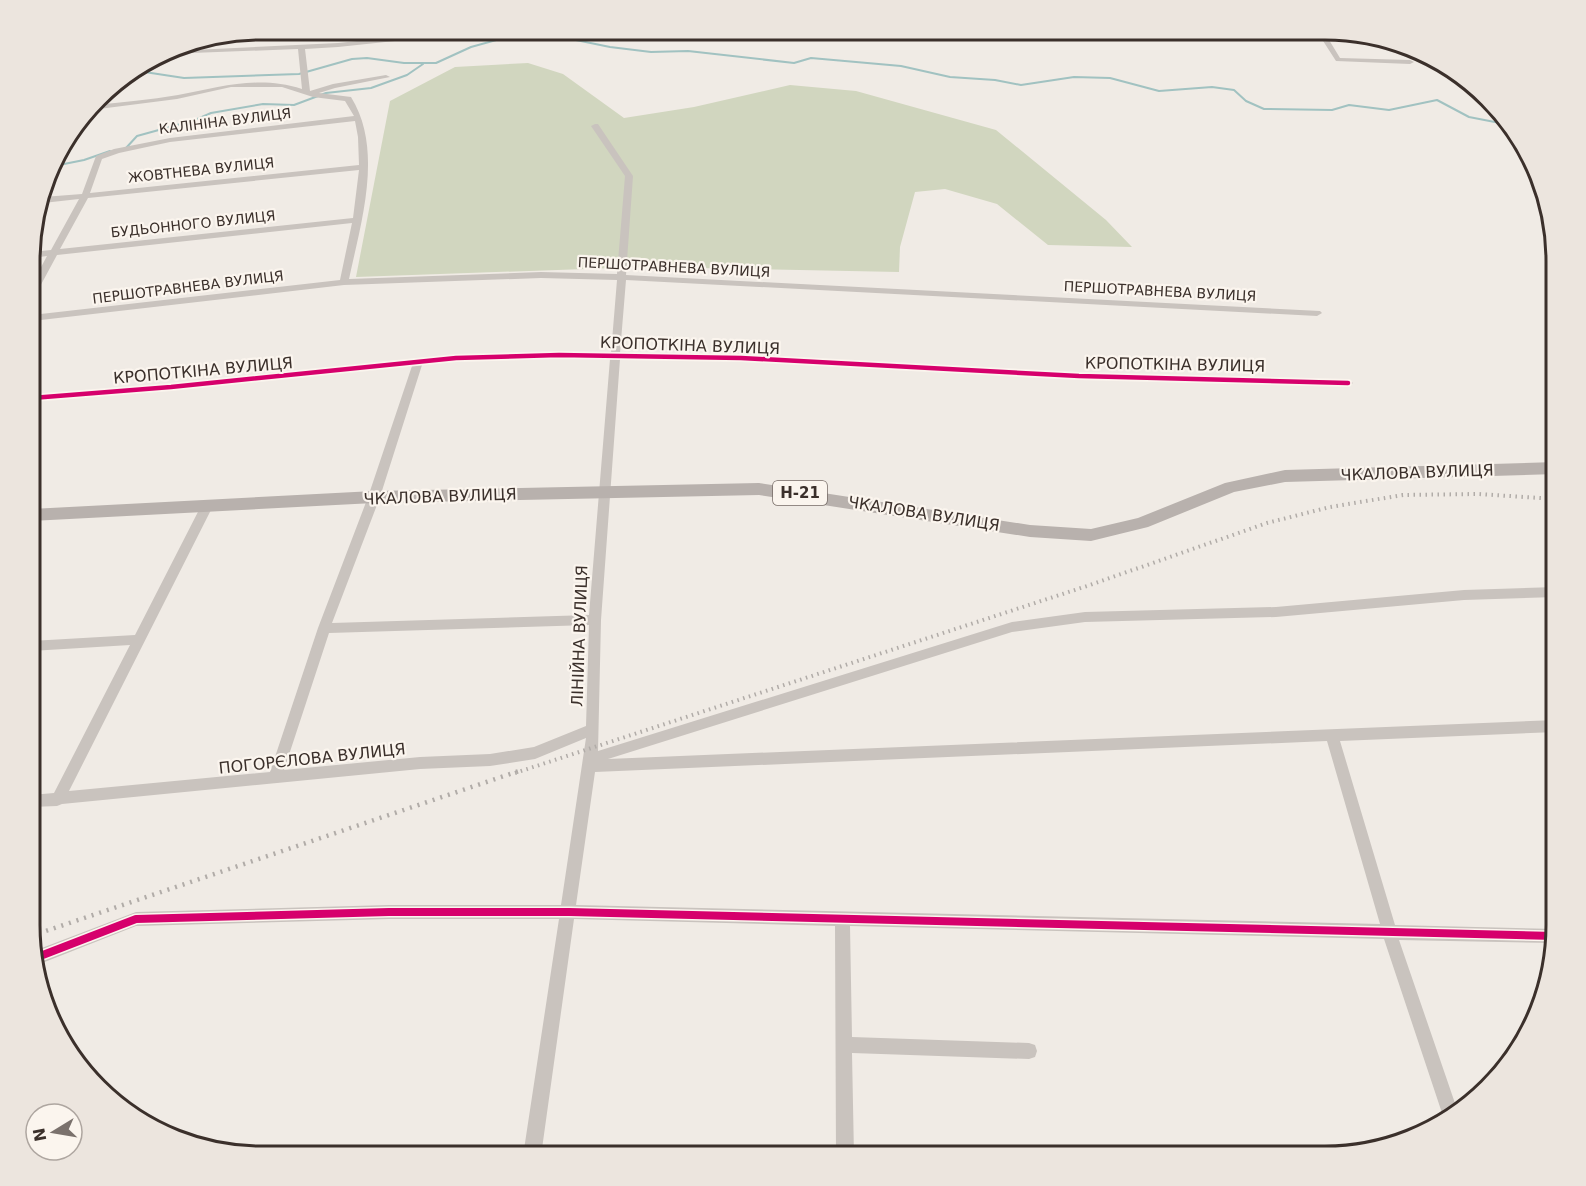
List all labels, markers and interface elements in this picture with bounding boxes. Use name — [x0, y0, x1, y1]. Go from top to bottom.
street label: КАЛІНІНА ВУЛИЦЯ — [158, 105, 292, 137]
street label: ЖОВТНЕВА ВУЛИЦЯ — [127, 154, 275, 186]
street label: БУДЬОННОГО ВУЛИЦЯ — [110, 207, 276, 241]
street label: ПЕРШОТРАВНЕВА ВУЛИЦЯ — [577, 254, 771, 280]
street label: ПЕРШОТРАВНЕВА ВУЛИЦЯ — [91, 267, 285, 307]
street label: ПЕРШОТРАВНЕВА ВУЛИЦЯ — [1063, 278, 1257, 304]
street label: КРОПОТКІНА ВУЛИЦЯ — [600, 333, 780, 358]
street label: КРОПОТКІНА ВУЛИЦЯ — [112, 353, 294, 388]
street label: КРОПОТКІНА ВУЛИЦЯ — [1085, 353, 1265, 376]
street label: ЧКАЛОВА ВУЛИЦЯ — [1340, 460, 1494, 485]
road number: Н-21 — [773, 481, 827, 505]
street label: ЧКАЛОВА ВУЛИЦЯ — [363, 484, 517, 509]
street label: ЧКАЛОВА ВУЛИЦЯ — [847, 492, 1001, 535]
street label: ЛІНІЙНА ВУЛИЦЯ — [568, 565, 591, 707]
street label: ПОГОРЄЛОВА ВУЛИЦЯ — [218, 739, 406, 778]
north arrow — [24, 1102, 84, 1162]
text: N — [29, 1126, 50, 1143]

